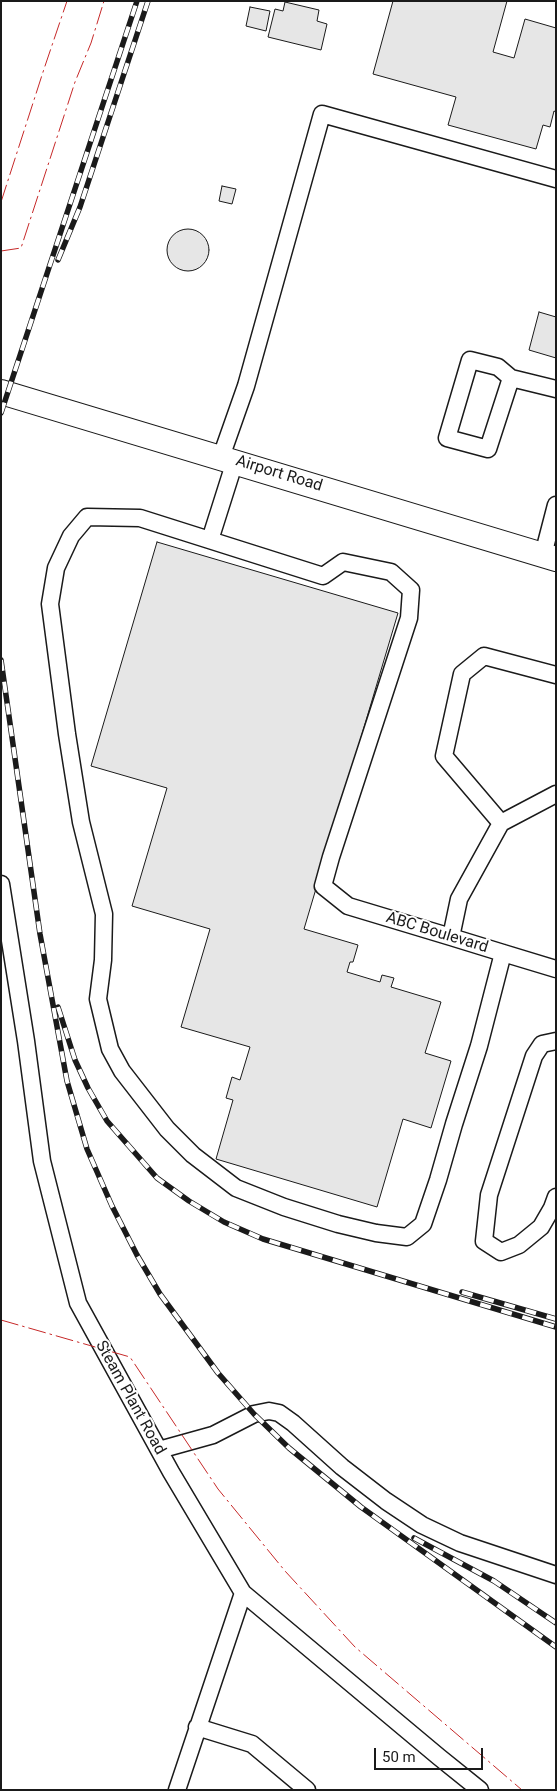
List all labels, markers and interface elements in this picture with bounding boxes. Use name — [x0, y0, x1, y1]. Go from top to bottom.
street label: Airport Road — [233, 452, 325, 496]
street label: ABC Boulevard — [384, 908, 490, 958]
street label: Steam Plant Road — [91, 1338, 169, 1458]
scale bar — [377, 1738, 486, 1770]
text: 50 m — [382, 1748, 416, 1766]

